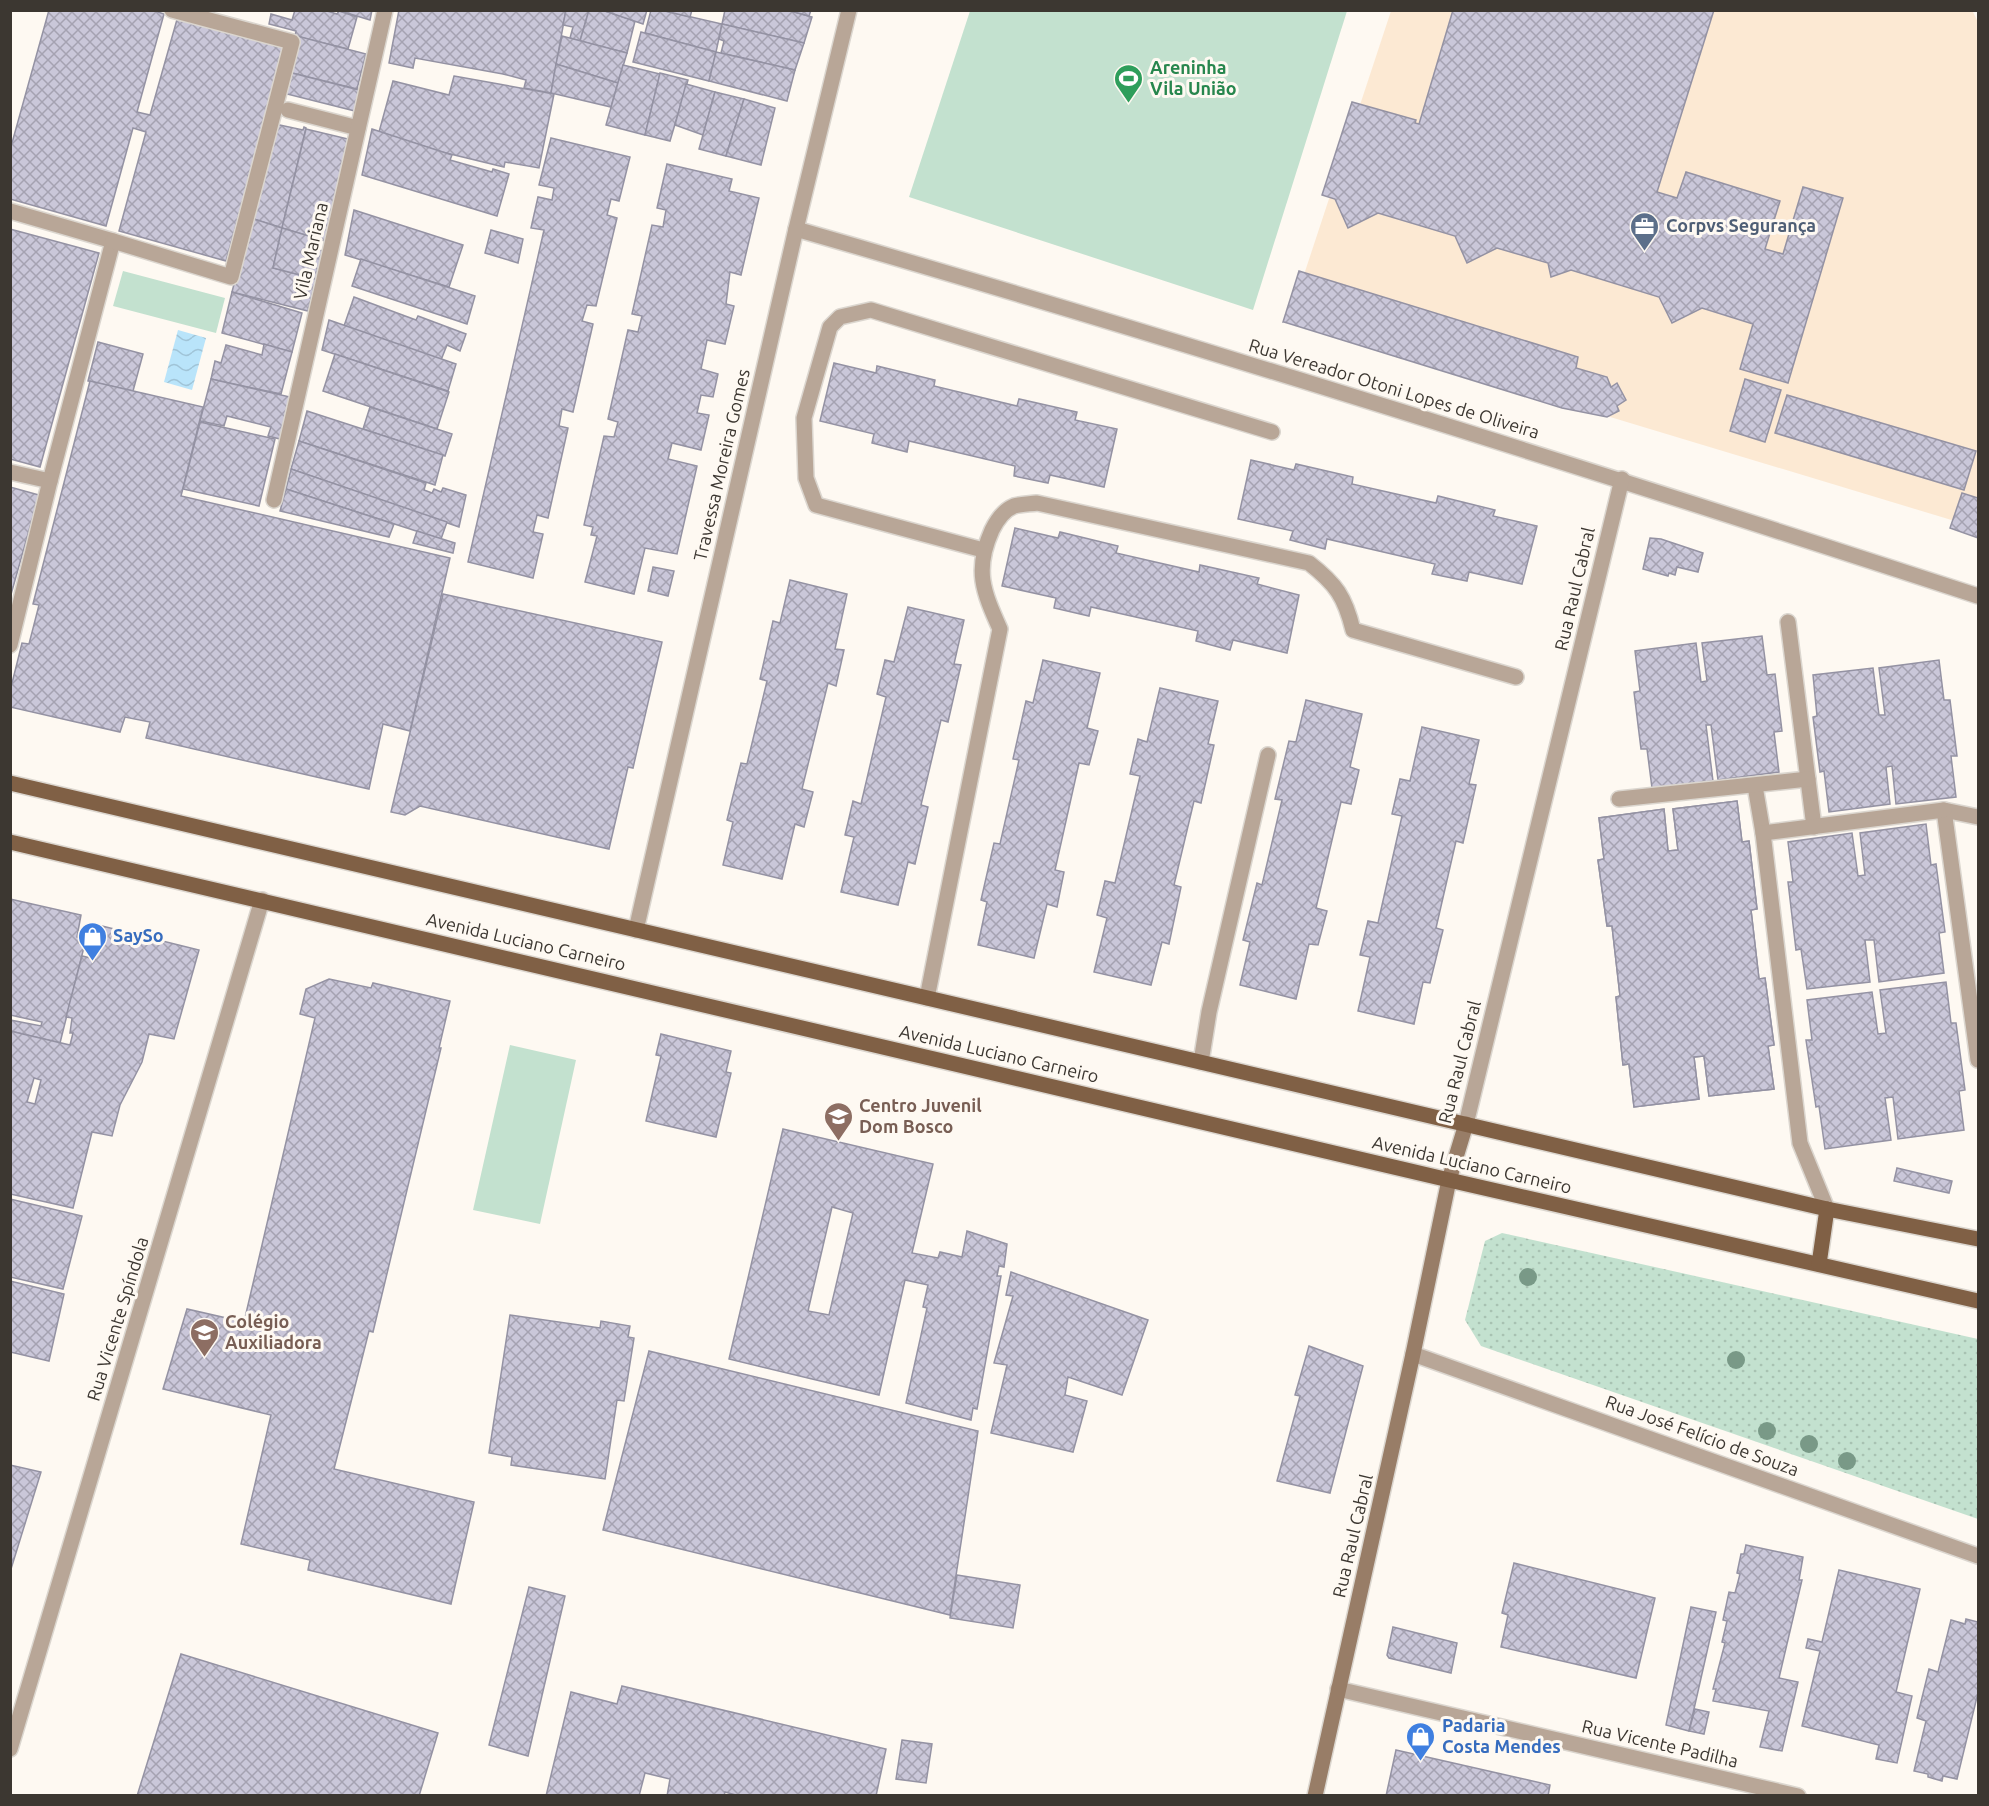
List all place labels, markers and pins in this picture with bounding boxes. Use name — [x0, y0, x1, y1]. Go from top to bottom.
place label: Areninha Vila União — [1150, 57, 1237, 98]
sports icon: Areninha Vila União — [1113, 62, 1145, 104]
office icon: Corpvs Segurança — [1629, 210, 1661, 252]
place label: Corpvs Segurança — [1666, 215, 1816, 236]
shop icon: SaySo — [76, 920, 108, 962]
place label: SaySo — [113, 925, 164, 945]
place label: Centro Juvenil Dom Bosco — [859, 1095, 982, 1136]
school or university icon: Centro Juvenil Dom Bosco — [822, 1100, 854, 1142]
place label: Colégio Auxiliadora — [225, 1311, 322, 1352]
school or university icon: Colégio Auxiliadora — [188, 1316, 220, 1358]
place label: Padaria Costa Mendes — [1442, 1715, 1561, 1756]
shop icon: Padaria Costa Mendes — [1405, 1720, 1437, 1762]

